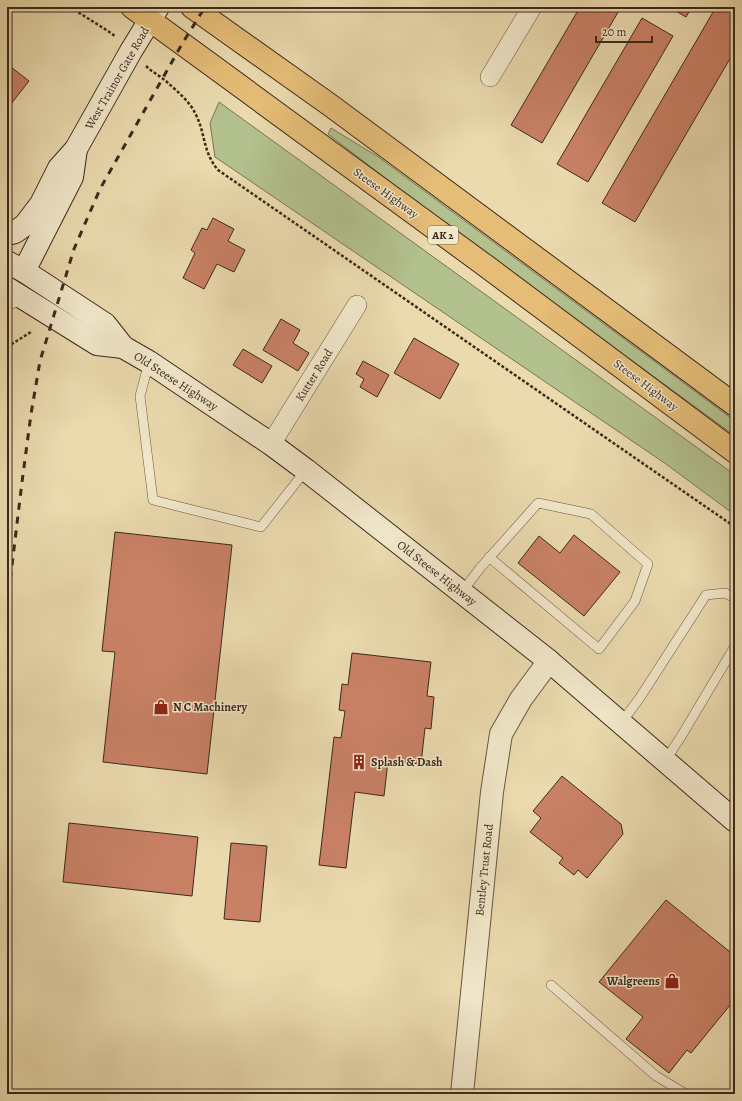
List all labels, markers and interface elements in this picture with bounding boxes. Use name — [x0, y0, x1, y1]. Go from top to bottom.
scale bar — [596, 18, 652, 44]
street label: West Trainor Gate Road — [81, 23, 153, 133]
text: 20 m — [602, 24, 626, 40]
street label: Steese Highway — [350, 164, 422, 223]
road number: AK 2 — [428, 226, 458, 244]
street label: Kutter Road — [292, 345, 337, 404]
street label: Old Steese Highway — [131, 348, 222, 415]
street label: Steese Highway — [610, 355, 682, 415]
street label: Old Steese Highway — [394, 537, 481, 610]
shop icon: N C Machinery — [152, 698, 170, 716]
place label: N C Machinery — [173, 699, 248, 715]
building icon: Splash & Dash — [350, 753, 368, 771]
place label: Splash & Dash — [371, 754, 443, 770]
street label: Bentley Trust Road — [471, 823, 497, 917]
shop icon: Walgreens — [663, 972, 681, 990]
place label: Walgreens — [606, 973, 660, 989]

